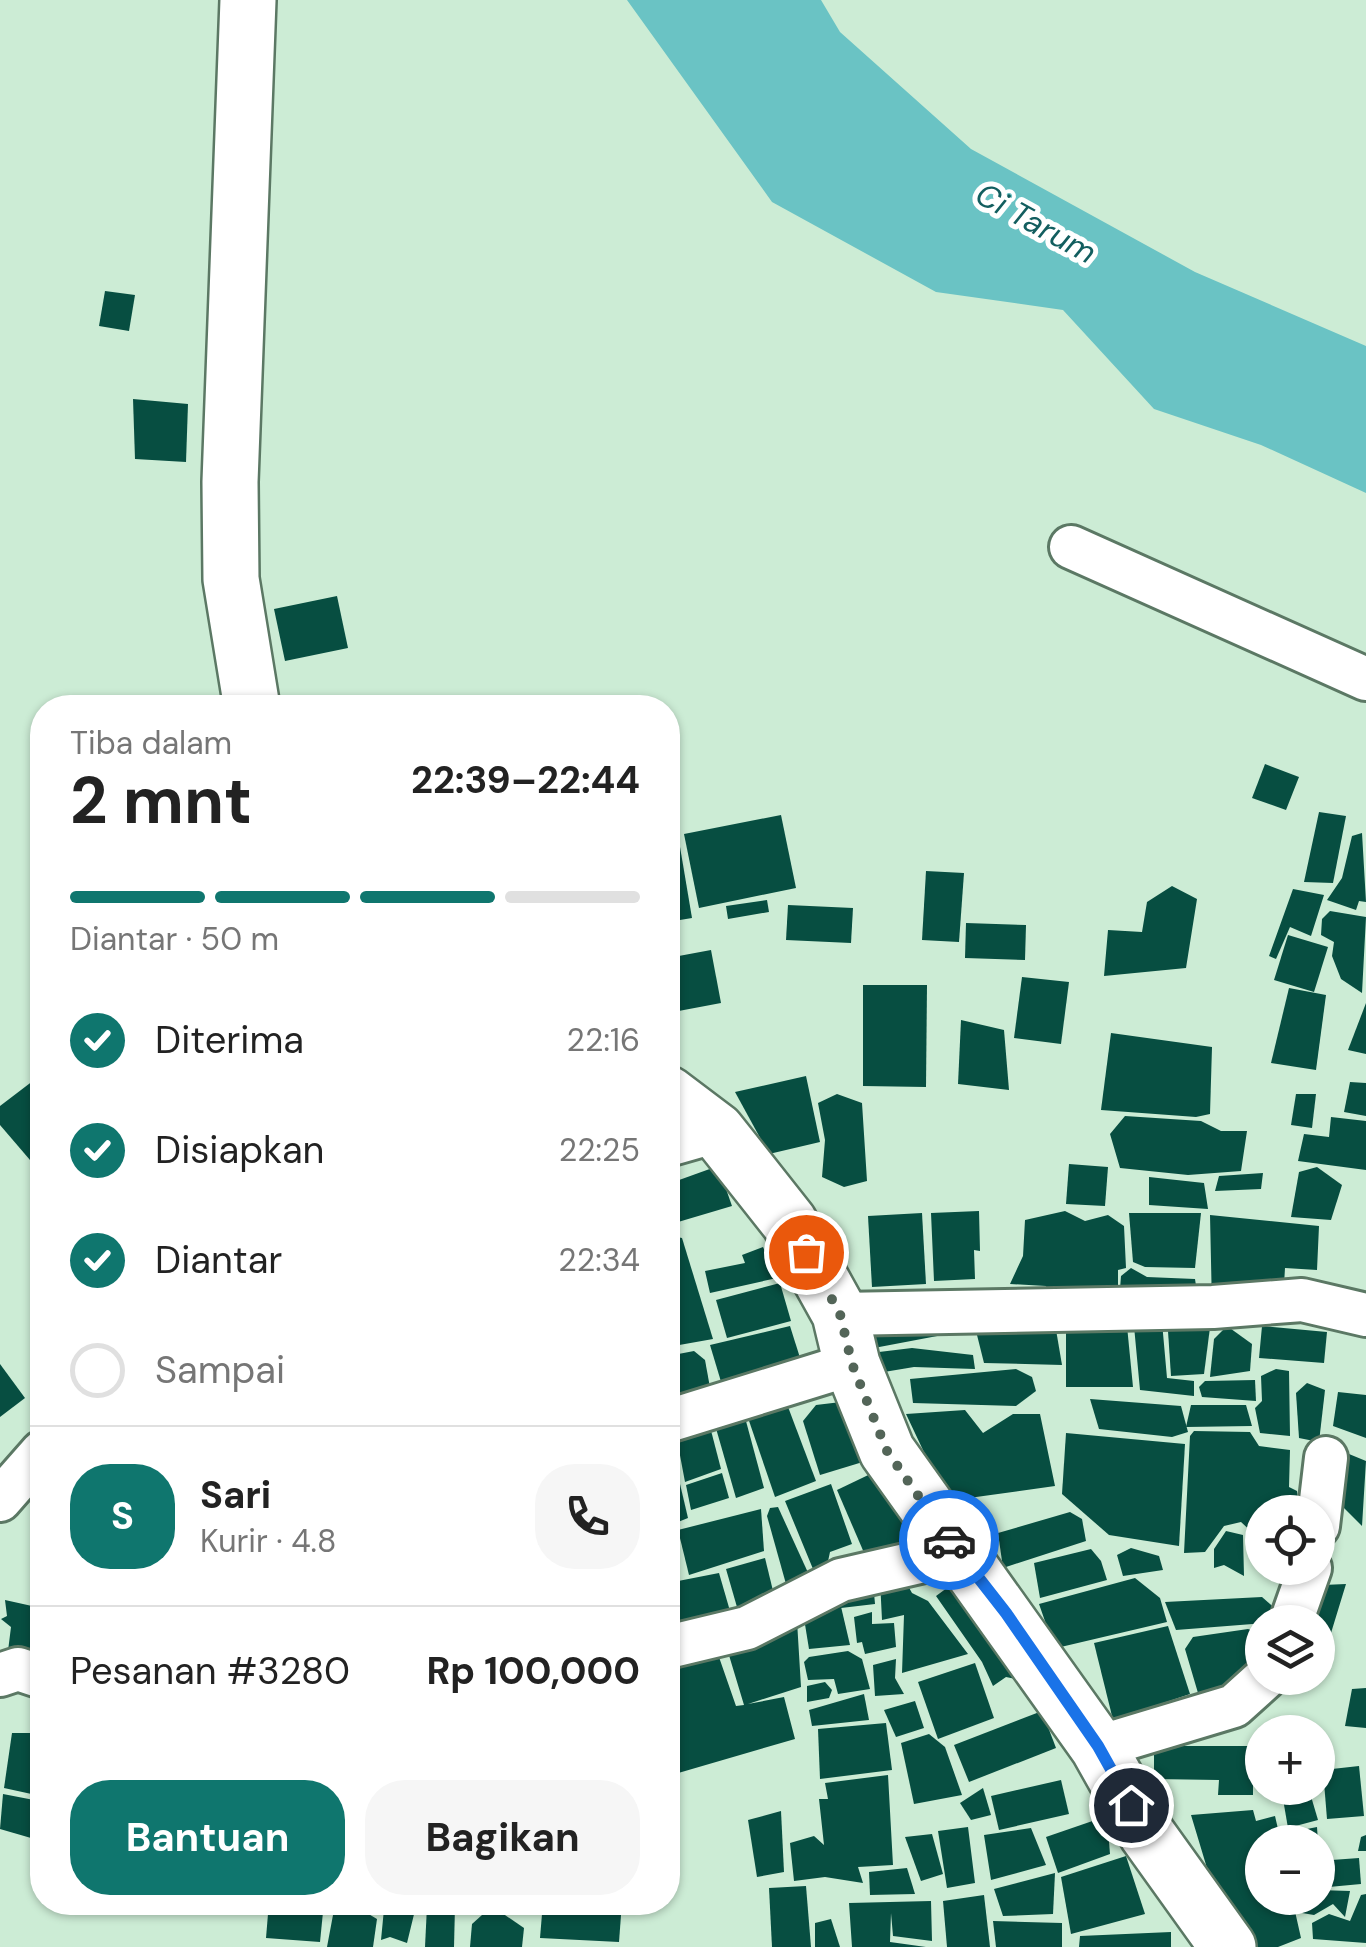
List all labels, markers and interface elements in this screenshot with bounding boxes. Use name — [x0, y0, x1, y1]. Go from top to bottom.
water label: Ci Tarum — [968, 173, 1104, 273]
text: Tiba dalam — [70, 722, 232, 764]
text: 22:39–22:44 — [411, 755, 640, 805]
text: 2 mnt — [70, 759, 252, 843]
text: Diantar · 50 m — [70, 918, 279, 960]
icon: check — [70, 1013, 125, 1068]
text: Diterima — [155, 1015, 304, 1065]
text: 22:16 — [567, 1019, 640, 1061]
icon: check — [70, 1123, 125, 1178]
text: Disiapkan — [155, 1125, 324, 1175]
text: 22:25 — [559, 1129, 640, 1171]
pin — [764, 1210, 849, 1295]
icon: bag — [779, 1225, 834, 1280]
icon: check — [70, 1233, 125, 1288]
text: Diantar — [155, 1235, 282, 1285]
text: 22:34 — [558, 1239, 640, 1281]
text: Sampai — [155, 1345, 285, 1395]
button: phone — [535, 1464, 640, 1569]
text: Sari — [200, 1470, 271, 1520]
courier — [899, 1490, 999, 1590]
text: S — [111, 1491, 134, 1541]
map controls — [1245, 1495, 1335, 1915]
button: locate — [1245, 1495, 1335, 1585]
icon: car — [922, 1513, 977, 1568]
text: Kurir · 4.8 — [200, 1520, 336, 1562]
button: layers — [1245, 1605, 1335, 1695]
text: Pesanan #3280 — [70, 1646, 350, 1696]
text: Rp 100,000 — [426, 1646, 640, 1696]
button: + — [1245, 1715, 1335, 1805]
pin — [1089, 1763, 1174, 1848]
icon: home — [1104, 1778, 1159, 1833]
button: Bantuan — [70, 1780, 345, 1895]
button: Bagikan — [365, 1780, 640, 1895]
button: − — [1245, 1825, 1335, 1915]

